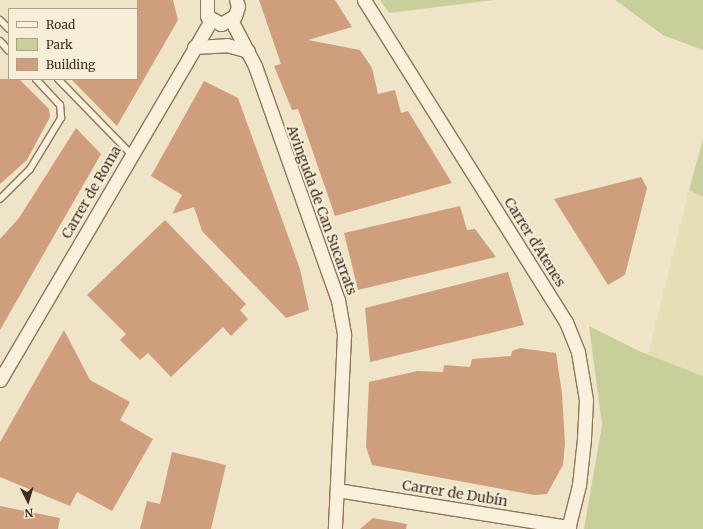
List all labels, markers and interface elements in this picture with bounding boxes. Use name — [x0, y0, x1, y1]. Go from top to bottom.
legend — [8, 8, 138, 80]
text: Road — [46, 17, 75, 32]
text: Park — [46, 37, 73, 52]
text: Building — [46, 57, 95, 72]
street label: Avinguda de Can Sucarrats — [283, 123, 361, 297]
street label: Carrer de Roma — [58, 143, 124, 241]
street label: Carrer d'Atenes — [501, 194, 569, 290]
street label: Carrer de Dubín — [401, 476, 509, 510]
north arrow — [8, 481, 48, 521]
text: N — [24, 506, 34, 520]

